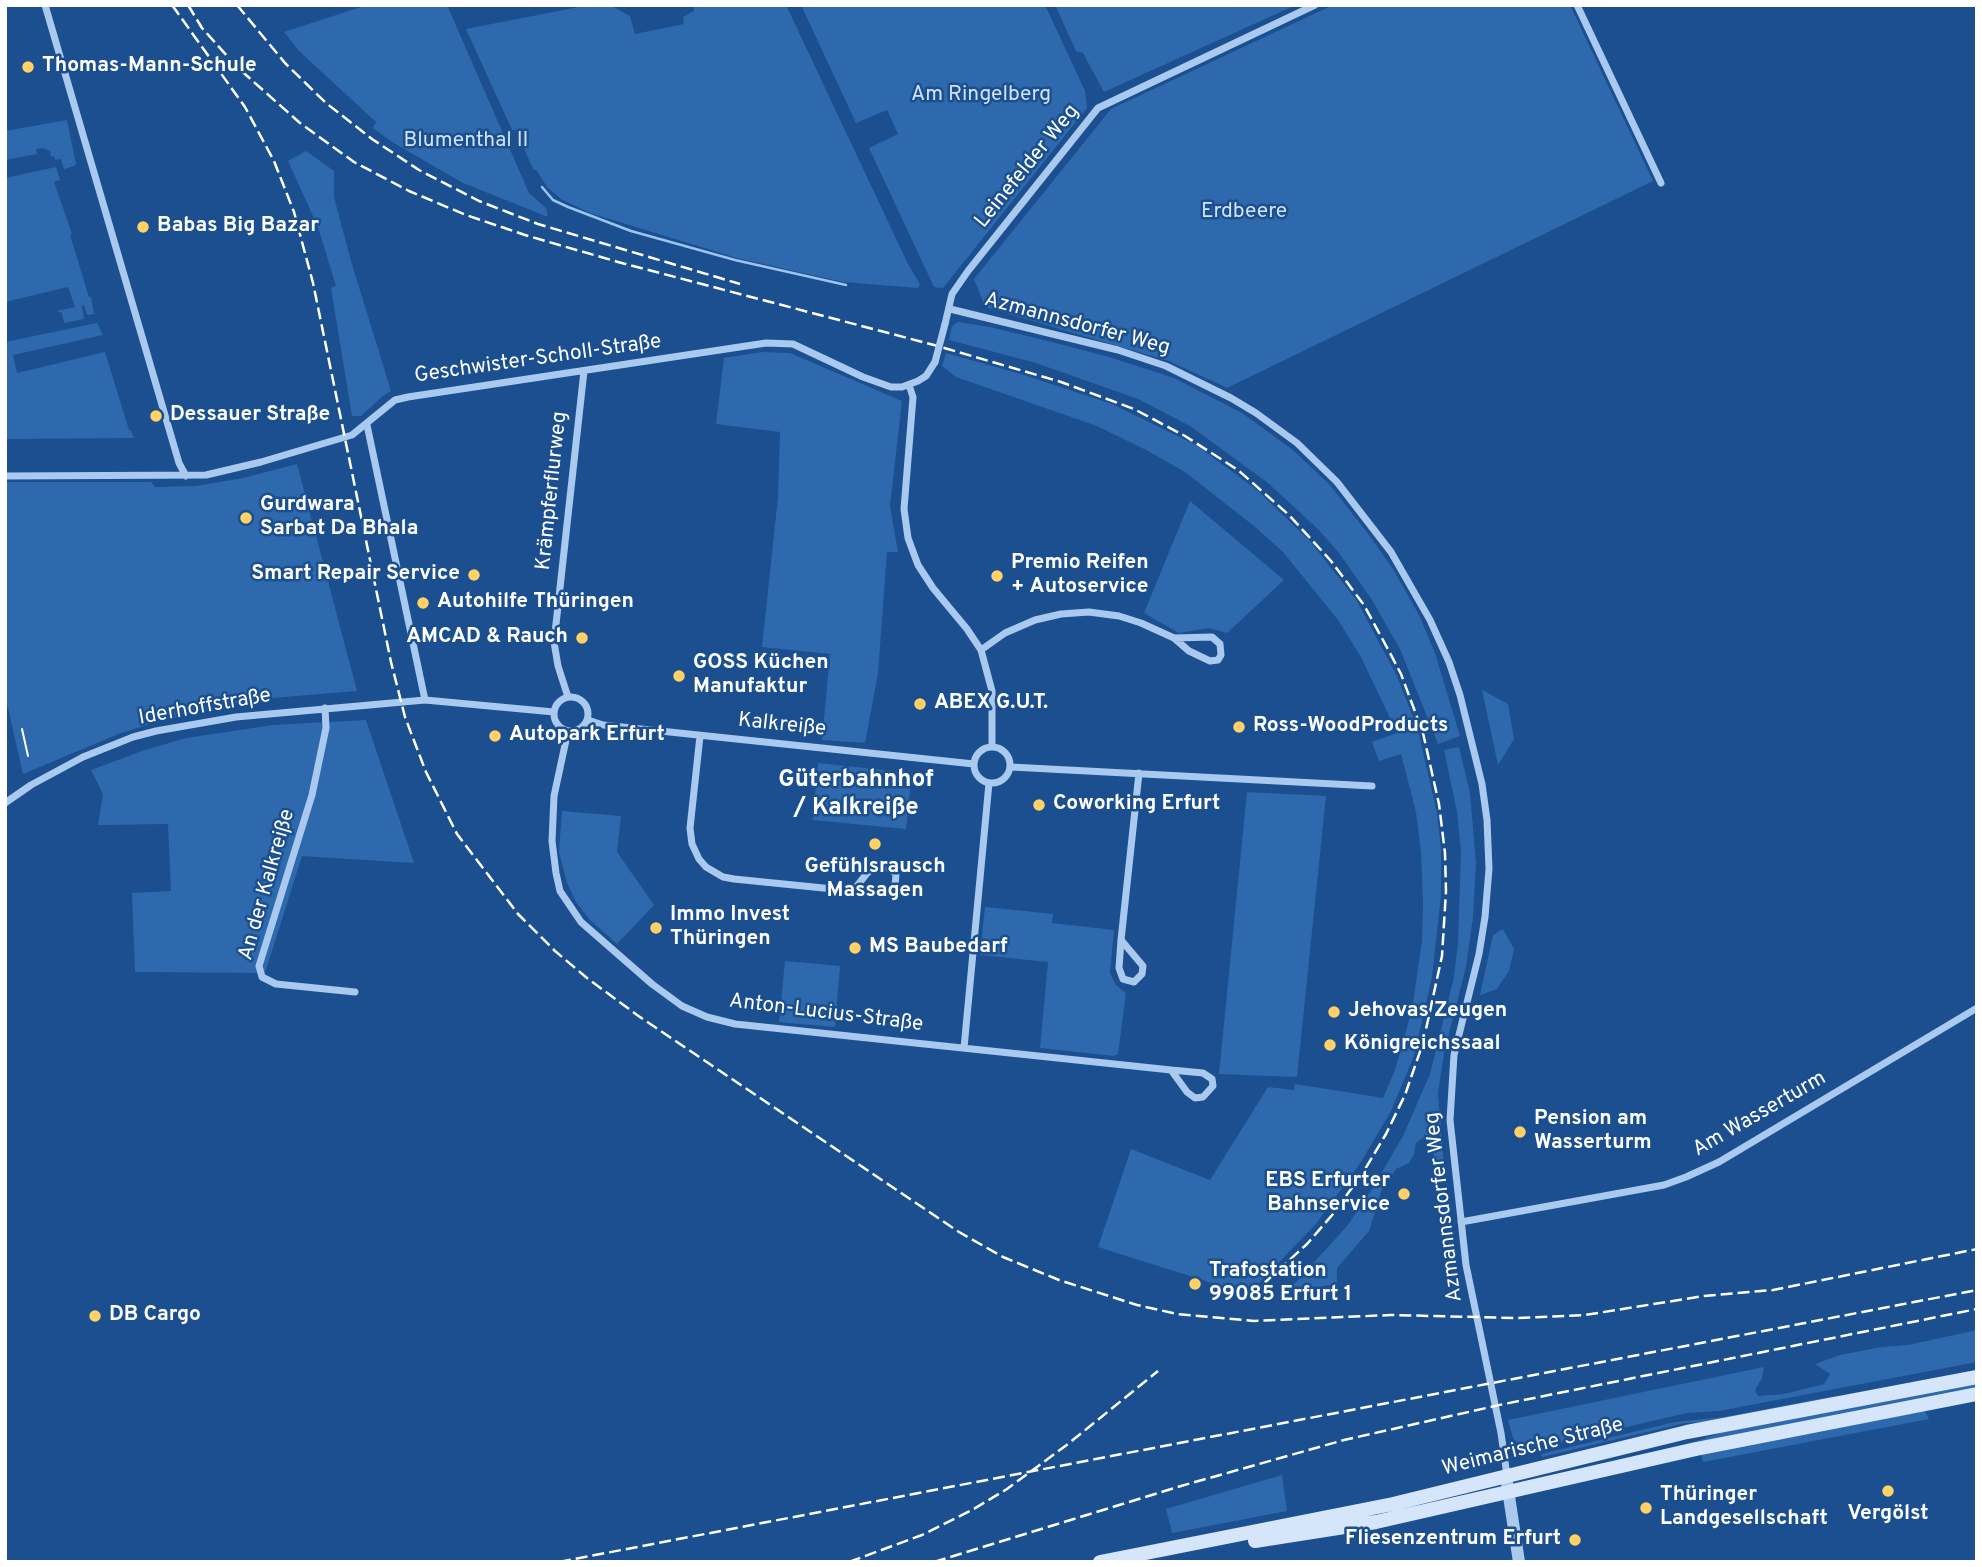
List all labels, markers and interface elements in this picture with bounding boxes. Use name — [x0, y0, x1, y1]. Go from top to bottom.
place label: Thomas-Mann-Schule — [42, 54, 257, 80]
marker: Thomas-Mann-Schule — [20, 59, 36, 75]
park label: Am Ringelberg — [911, 83, 1051, 109]
street label: Leinefelder Weg — [970, 100, 1086, 234]
park label: Blumenthal II — [403, 129, 529, 155]
park label: Erdbeere — [1201, 200, 1287, 226]
place label: Babas Big Bazar — [157, 214, 319, 240]
marker: Babas Big Bazar — [135, 219, 151, 235]
street label: Azmannsdorfer Weg — [981, 288, 1173, 362]
street label: Geschwister-Scholl-Straße — [413, 330, 663, 390]
place label: Dessauer Straße — [170, 403, 330, 429]
marker: Dessauer Straße — [148, 408, 164, 424]
street label: Krämpferflurweg — [532, 410, 574, 572]
place label: Gurdwara Sarbat Da Bhala — [260, 493, 418, 543]
marker: Gurdwara Sarbat Da Bhala — [238, 510, 254, 526]
place label: Premio Reifen + Autoservice — [1011, 551, 1149, 601]
place label: Smart Repair Service — [251, 562, 460, 588]
marker: Smart Repair Service — [466, 567, 482, 583]
marker: Premio Reifen + Autoservice — [989, 568, 1005, 584]
place label: Autohilfe Thüringen — [437, 590, 634, 616]
marker: Autohilfe Thüringen — [415, 595, 431, 611]
place label: AMCAD & Rauch — [406, 625, 568, 651]
marker: AMCAD & Rauch — [574, 630, 590, 646]
place label: GOSS Küchen Manufaktur — [693, 651, 829, 701]
marker: GOSS Küchen Manufaktur — [671, 668, 687, 684]
street label: Iderhoffstraße — [137, 684, 273, 732]
place label: ABEX G.U.T. — [934, 691, 1048, 717]
marker: ABEX G.U.T. — [912, 696, 928, 712]
street label: Kalkreiße — [737, 709, 827, 743]
place label: Ross-WoodProducts — [1253, 714, 1448, 740]
marker: Ross-WoodProducts — [1231, 719, 1247, 735]
place label: Autopark Erfurt — [509, 723, 665, 749]
marker: Autopark Erfurt — [487, 728, 503, 744]
district label: Güterbahnhof / Kalkreiße — [778, 767, 934, 823]
place label: Coworking Erfurt — [1053, 792, 1220, 818]
marker: Coworking Erfurt — [1031, 797, 1047, 813]
street label: An der Kalkreiße — [234, 807, 302, 963]
marker: Gefühlsrausch Massagen — [867, 836, 883, 852]
place label: Gefühlsrausch Massagen — [804, 855, 946, 905]
place label: Immo Invest Thüringen — [670, 903, 790, 953]
marker: Immo Invest Thüringen — [648, 920, 664, 936]
place label: MS Baubedarf — [869, 935, 1008, 961]
marker: MS Baubedarf — [847, 940, 863, 956]
street label: Anton-Lucius-Straße — [728, 990, 924, 1038]
place label: Jehovas Zeugen — [1348, 999, 1507, 1025]
marker: Jehovas Zeugen — [1326, 1004, 1342, 1020]
place label: Königreichssaal — [1344, 1032, 1501, 1058]
marker: Königreichssaal — [1322, 1037, 1338, 1053]
street label: Am Wasserturm — [1689, 1067, 1831, 1163]
place label: Pension am Wasserturm — [1534, 1107, 1652, 1157]
street label: Azmannsdorfer Weg — [1421, 1111, 1469, 1303]
marker: Pension am Wasserturm — [1512, 1124, 1528, 1140]
place label: EBS Erfurter Bahnservice — [1265, 1169, 1390, 1219]
marker: EBS Erfurter Bahnservice — [1396, 1186, 1412, 1202]
place label: Trafostation 99085 Erfurt 1 — [1209, 1259, 1352, 1309]
marker: Trafostation 99085 Erfurt 1 — [1187, 1276, 1203, 1292]
place label: DB Cargo — [109, 1303, 201, 1329]
marker: DB Cargo — [87, 1308, 103, 1324]
street label: Weimarische Straße — [1440, 1413, 1626, 1483]
place label: Thüringer Landgesellschaft — [1660, 1483, 1828, 1533]
marker: Vergölst — [1880, 1483, 1896, 1499]
marker: Thüringer Landgesellschaft — [1638, 1500, 1654, 1516]
place label: Vergölst — [1848, 1502, 1928, 1528]
place label: Fliesenzentrum Erfurt — [1345, 1527, 1561, 1553]
marker: Fliesenzentrum Erfurt — [1567, 1532, 1583, 1548]

